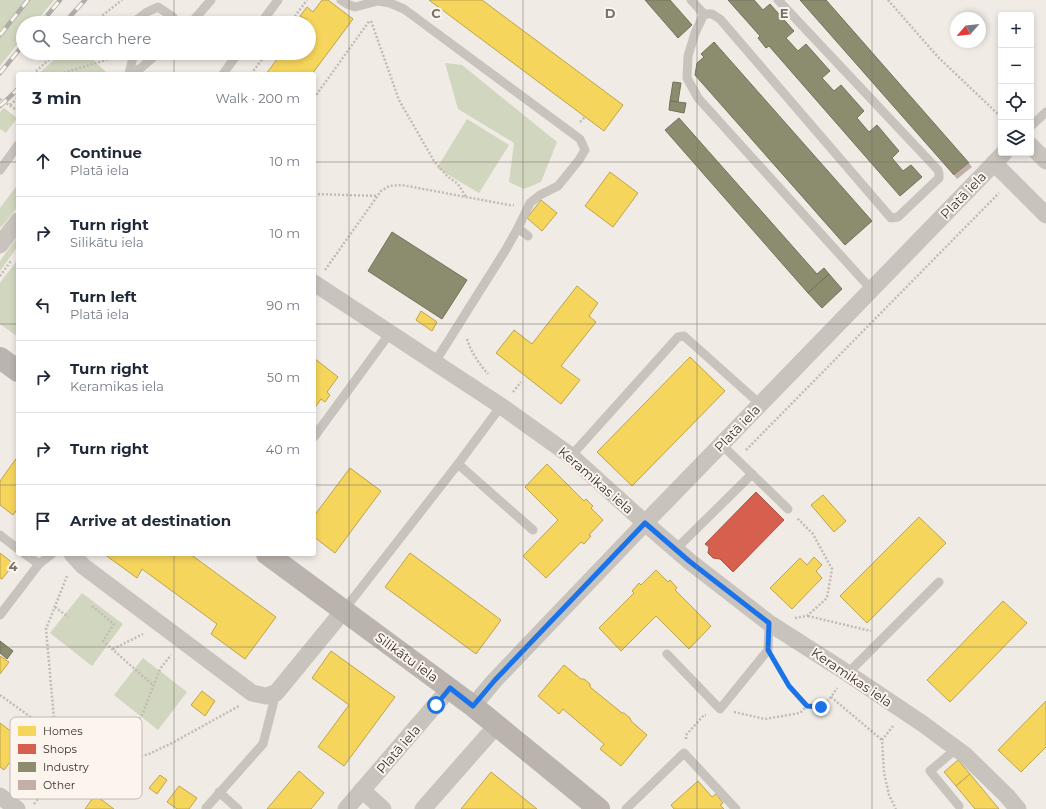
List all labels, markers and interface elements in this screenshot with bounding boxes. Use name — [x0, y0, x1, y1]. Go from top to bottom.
text: C — [431, 5, 441, 21]
text: D — [605, 5, 616, 21]
text: E — [780, 5, 789, 21]
north arrow — [950, 12, 986, 48]
map controls — [998, 12, 1034, 156]
button: + — [998, 12, 1034, 48]
search box — [16, 16, 316, 60]
icon: search — [30, 27, 52, 49]
text: Search here — [62, 29, 151, 48]
button: − — [998, 48, 1034, 84]
button: locate — [998, 84, 1034, 120]
text: 3 min — [32, 88, 82, 108]
text: Walk · 200 m — [215, 90, 300, 106]
button: layers — [998, 120, 1034, 156]
text: Continue — [70, 143, 142, 162]
icon: ahead — [32, 150, 54, 172]
text: 10 m — [270, 153, 300, 169]
text: Platā iela — [70, 162, 129, 178]
street label: Platā iela — [937, 168, 989, 222]
text: Turn right — [70, 215, 149, 234]
icon: right — [32, 222, 54, 244]
text: 10 m — [270, 225, 300, 241]
text: Silikātu iela — [70, 234, 144, 250]
text: Turn left — [70, 287, 137, 306]
icon: left — [32, 294, 54, 316]
text: 90 m — [266, 297, 300, 313]
text: Platā iela — [70, 306, 129, 322]
text: Turn right — [70, 359, 149, 378]
icon: right — [32, 366, 54, 388]
text: 50 m — [267, 369, 300, 385]
text: Keramikas iela — [70, 378, 164, 394]
street label: Platā iela — [711, 401, 763, 455]
icon: right — [32, 438, 54, 460]
text: Turn right — [70, 439, 149, 458]
text: 40 m — [266, 441, 300, 457]
street label: Keramikas iela — [555, 443, 637, 517]
icon: arrive — [32, 510, 54, 532]
text: Arrive at destination — [70, 511, 231, 530]
text: 4 — [9, 558, 18, 574]
street label: Silikātu iela — [372, 629, 442, 685]
street label: Keramikas iela — [809, 644, 895, 710]
route start — [427, 696, 445, 714]
route end — [812, 698, 830, 716]
legend — [10, 717, 142, 799]
street label: Platā iela — [373, 721, 423, 777]
text: Homes — [43, 724, 83, 738]
text: Shops — [43, 742, 78, 756]
text: Industry — [43, 760, 89, 774]
text: Other — [43, 778, 75, 792]

